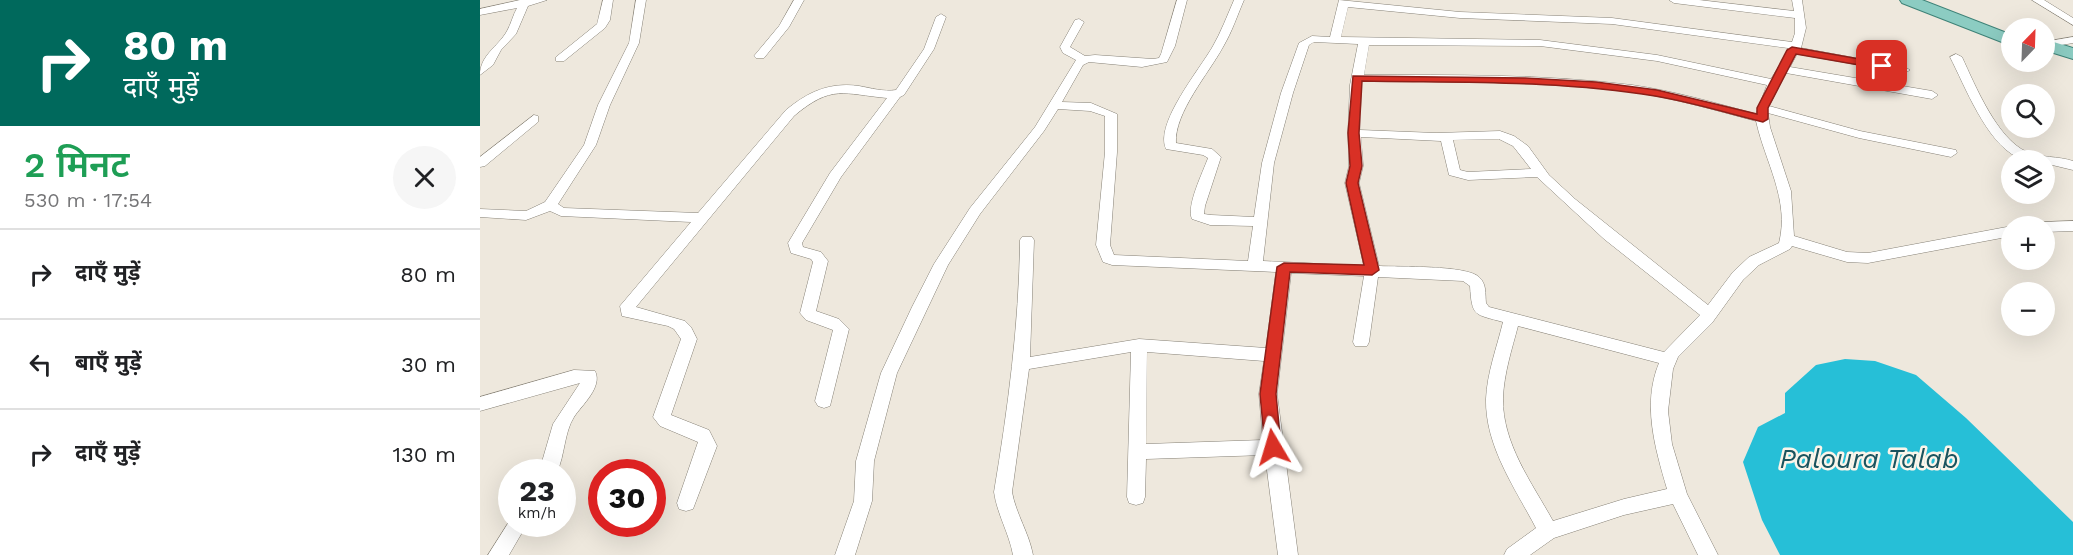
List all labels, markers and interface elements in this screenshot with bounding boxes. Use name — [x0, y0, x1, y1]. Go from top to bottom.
north arrow — [2001, 18, 2055, 72]
map controls — [2001, 18, 2055, 336]
text: 80 m — [123, 21, 228, 70]
icon: right — [24, 24, 102, 102]
pin — [1856, 40, 1907, 91]
icon: arrive — [1865, 49, 1898, 82]
text: दाएँ मुड़ें — [123, 71, 199, 103]
button: search — [2001, 84, 2055, 138]
text: 2 मिनट — [24, 144, 129, 186]
button: close — [393, 146, 456, 209]
button: layers — [2001, 150, 2055, 204]
text: 530 m · 17:54 — [24, 188, 152, 212]
button: + — [2001, 216, 2055, 270]
icon: right — [24, 258, 57, 291]
text: दाएँ मुड़ें — [75, 260, 140, 285]
text: 80 m — [400, 262, 456, 287]
button: − — [2001, 282, 2055, 336]
icon: left — [24, 348, 57, 381]
text: बाएँ मुड़ें — [75, 350, 142, 375]
text: 30 m — [401, 352, 456, 377]
position arrow — [1241, 415, 1305, 479]
icon: right — [24, 438, 57, 471]
text: दाएँ मुड़ें — [75, 440, 140, 465]
text: 130 m — [392, 442, 456, 467]
water label: Paloura Talab — [1779, 443, 1959, 475]
speed limit sign: 30 — [588, 459, 666, 537]
text: 23 — [519, 473, 555, 508]
text: km/h — [518, 504, 556, 522]

